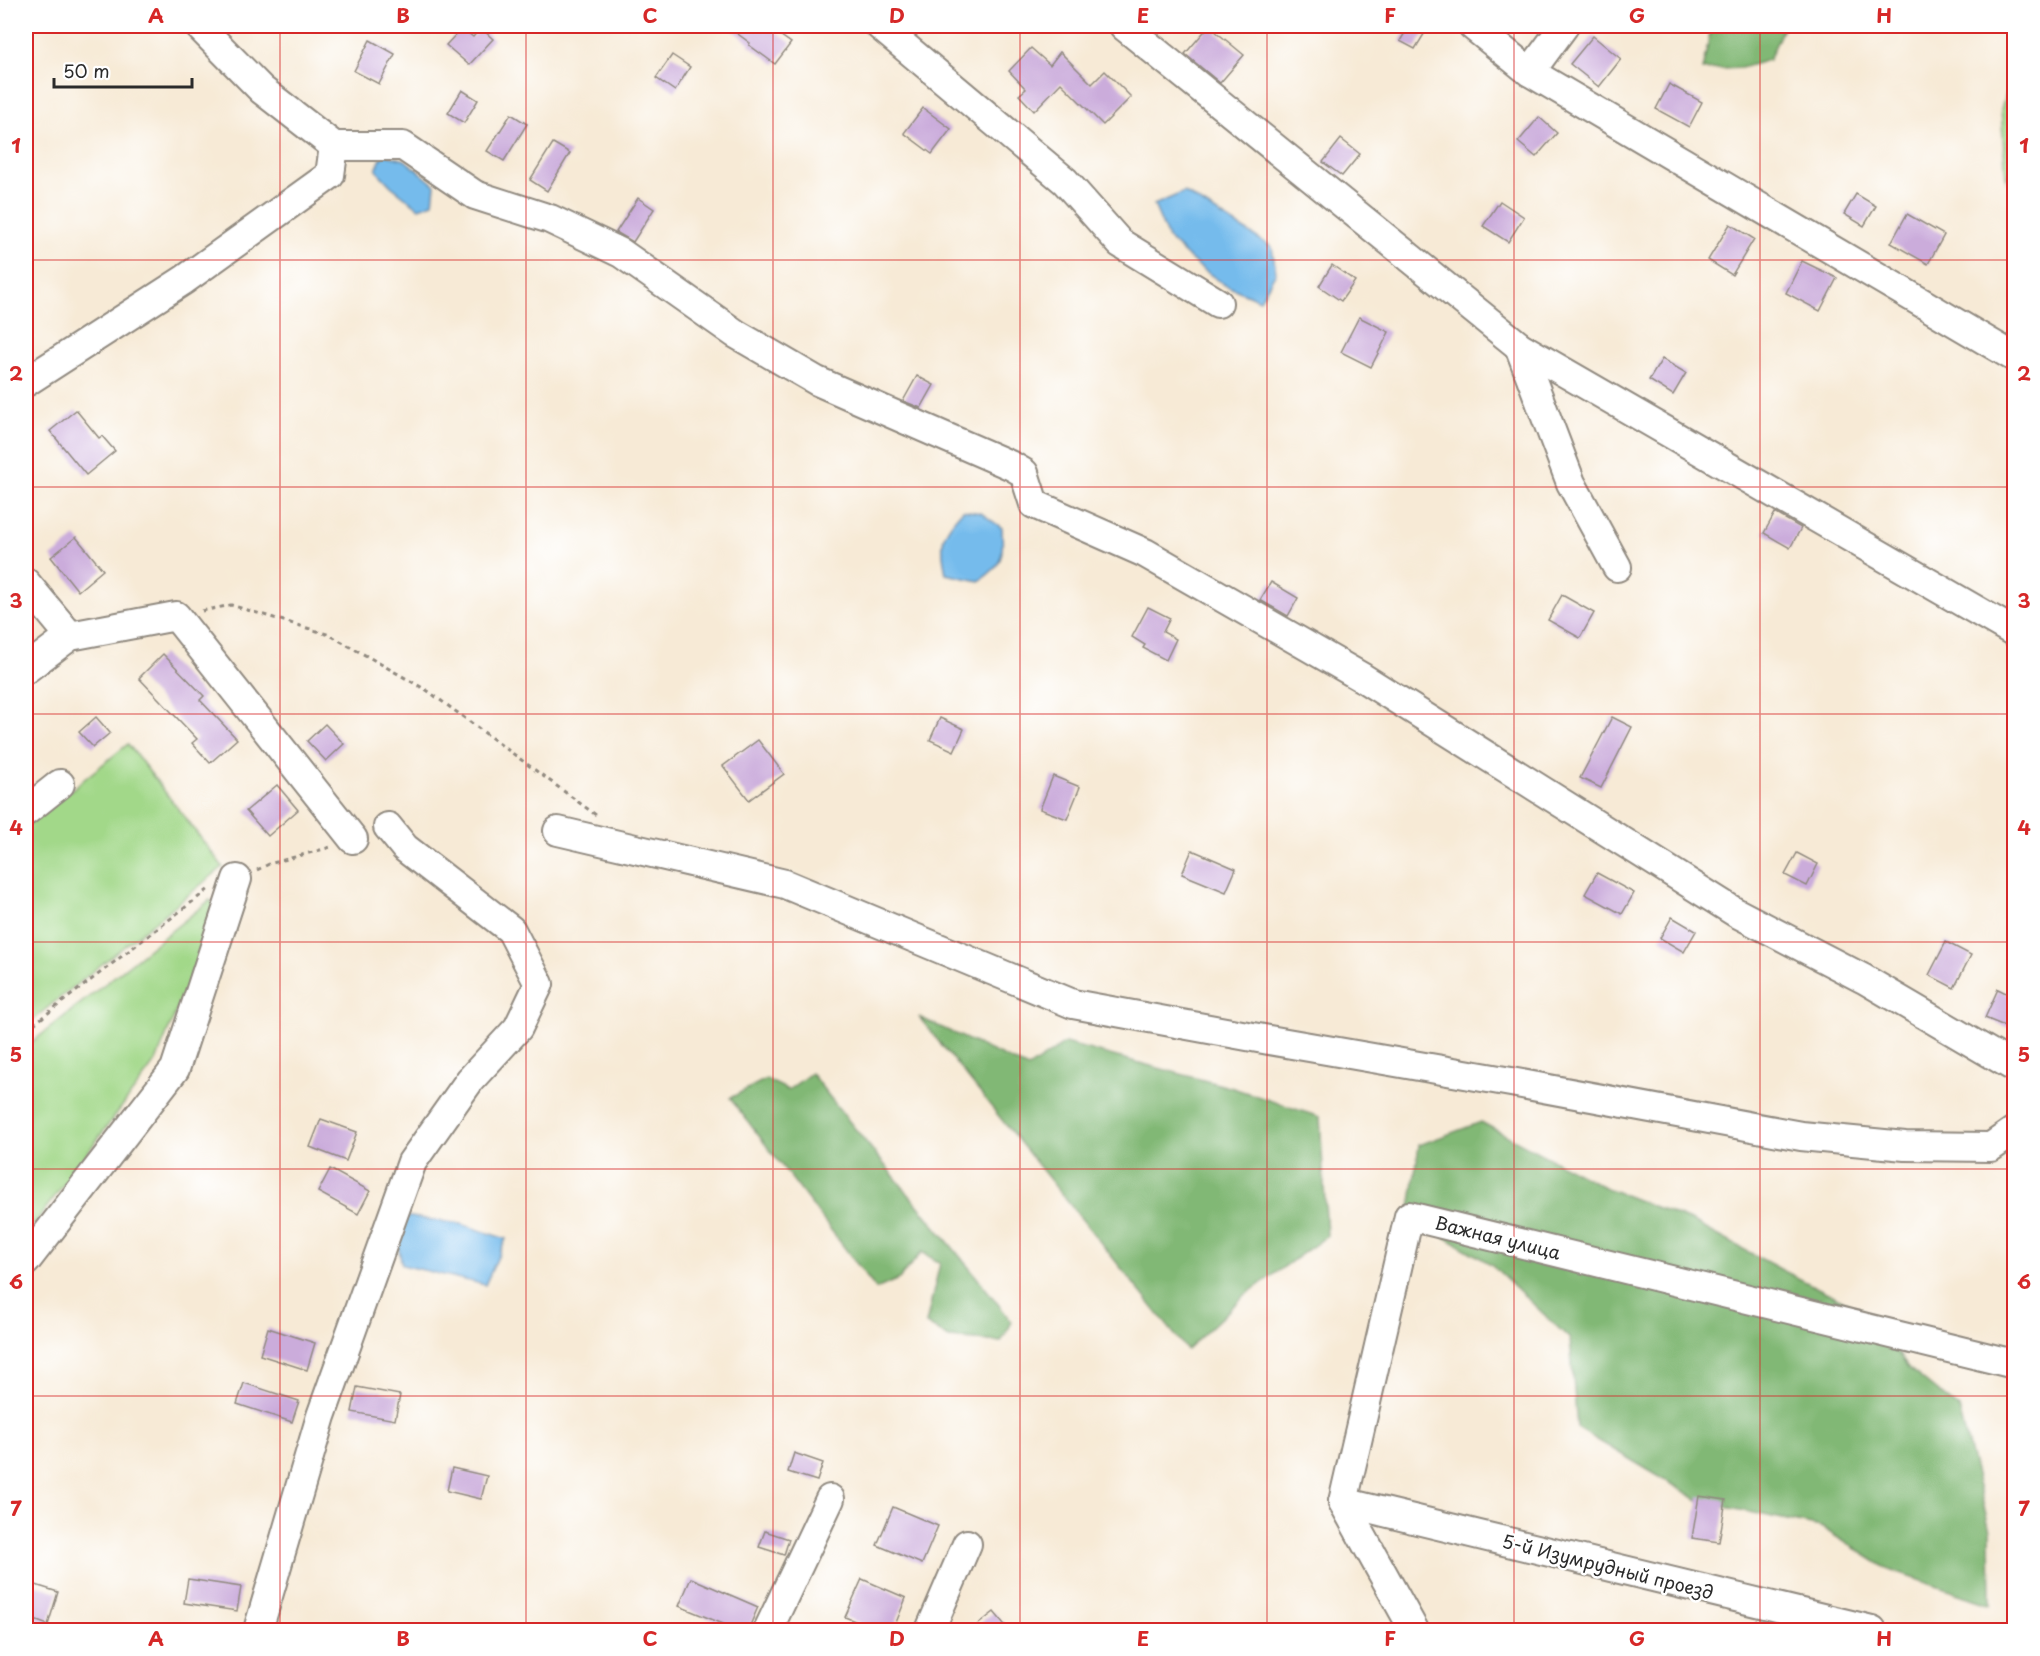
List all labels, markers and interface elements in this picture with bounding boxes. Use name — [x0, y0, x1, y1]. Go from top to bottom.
text: A — [148, 0, 164, 30]
text: B — [396, 0, 410, 30]
text: C — [642, 0, 658, 30]
text: D — [889, 0, 905, 30]
text: E — [1137, 0, 1149, 30]
text: F — [1384, 0, 1396, 30]
text: G — [1629, 0, 1645, 30]
text: H — [1876, 0, 1892, 30]
scale bar — [54, 51, 192, 89]
text: 50 m — [63, 57, 110, 84]
text: 1 — [11, 130, 21, 160]
text: 1 — [2019, 130, 2029, 160]
text: 2 — [9, 358, 23, 388]
text: 2 — [2017, 358, 2031, 388]
text: 3 — [9, 585, 23, 615]
text: 3 — [2017, 585, 2031, 615]
text: 4 — [9, 812, 23, 842]
text: 4 — [2017, 812, 2031, 842]
text: 5 — [10, 1039, 22, 1069]
text: 5 — [2018, 1039, 2030, 1069]
street label: Важная улица — [1432, 1208, 1564, 1266]
text: 6 — [9, 1266, 23, 1296]
text: 6 — [2017, 1266, 2031, 1296]
text: 7 — [10, 1493, 22, 1523]
text: 7 — [2018, 1493, 2030, 1523]
street label: 5-й Изумрудный проезд — [1500, 1527, 1716, 1605]
text: A — [148, 1623, 164, 1653]
text: B — [396, 1623, 410, 1653]
text: C — [642, 1623, 658, 1653]
text: D — [889, 1623, 905, 1653]
text: E — [1137, 1623, 1149, 1653]
text: F — [1384, 1623, 1396, 1653]
text: G — [1629, 1623, 1645, 1653]
text: H — [1876, 1623, 1892, 1653]

